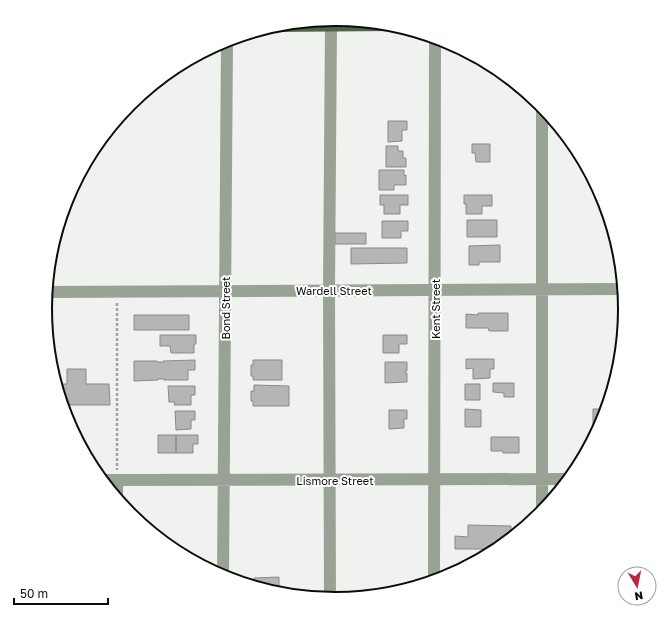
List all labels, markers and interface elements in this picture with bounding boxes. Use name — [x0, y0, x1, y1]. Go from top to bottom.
street label: Bond Street — [219, 277, 232, 339]
street label: Kent Street — [429, 279, 442, 339]
street label: Wardell Street — [296, 284, 372, 297]
street label: Lismore Street — [296, 474, 374, 487]
north arrow — [617, 566, 657, 606]
scale bar — [14, 580, 108, 606]
text: 50 m — [20, 586, 48, 601]
text: N — [634, 589, 644, 603]

